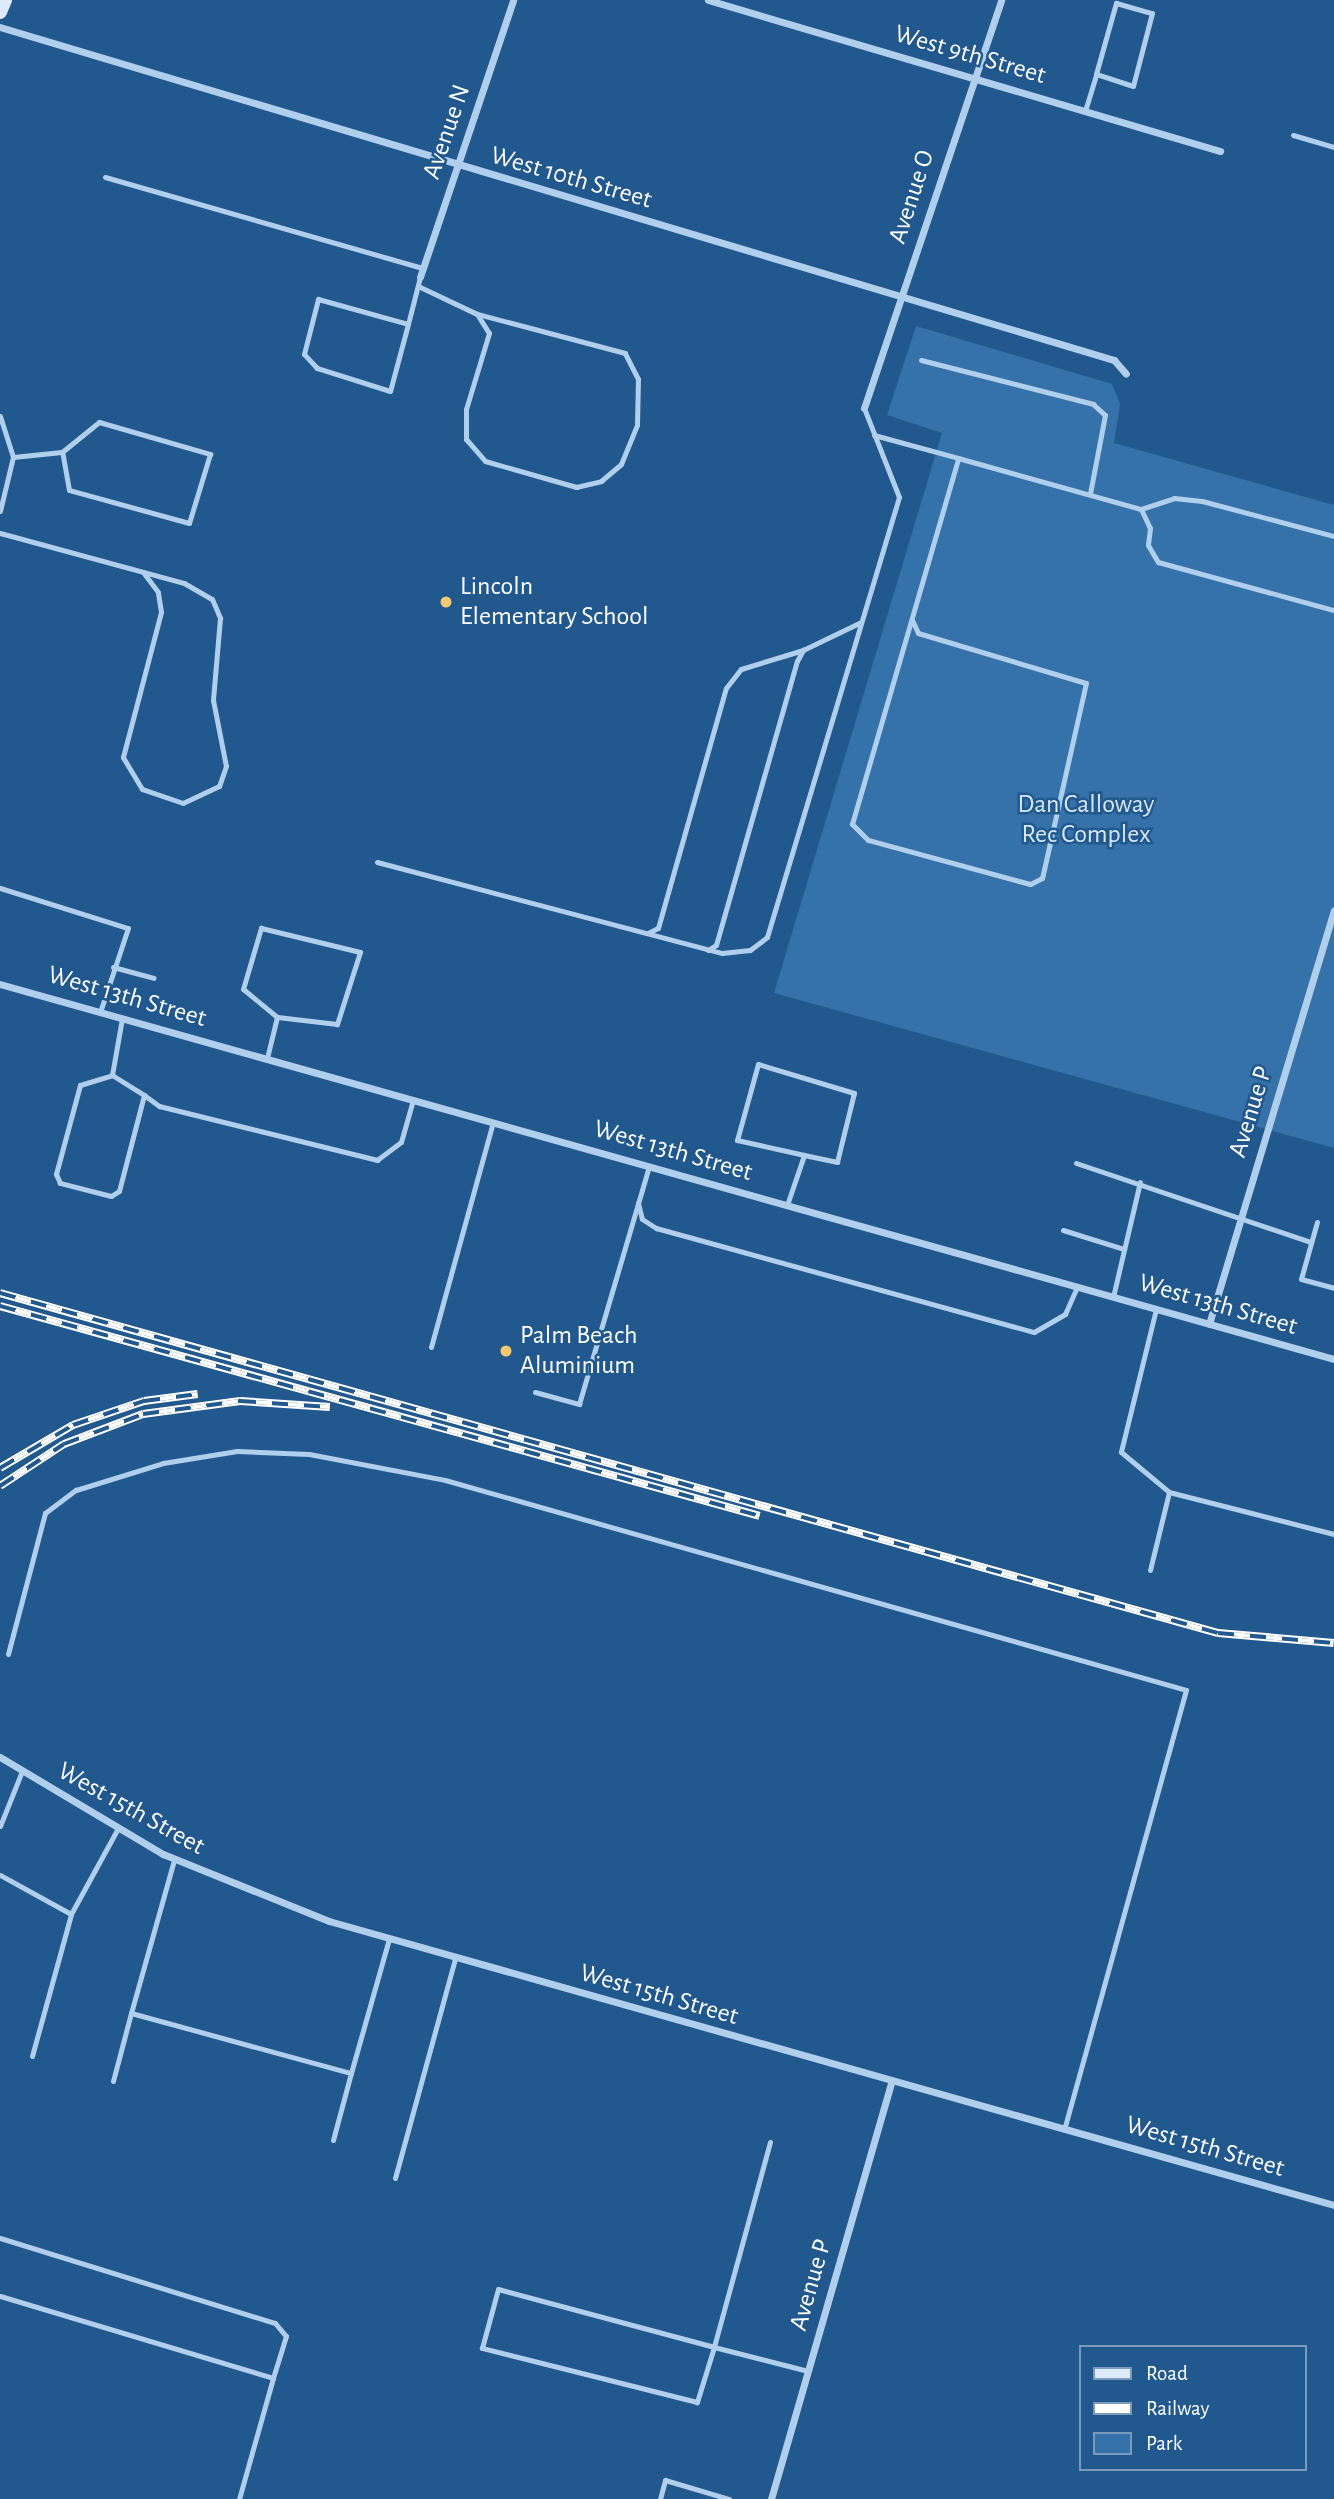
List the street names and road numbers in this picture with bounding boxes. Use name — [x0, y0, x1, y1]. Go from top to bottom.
street label: West 9th Street — [891, 19, 1049, 91]
street label: Avenue N — [416, 81, 478, 183]
street label: West 10th Street — [487, 140, 655, 216]
street label: Avenue O — [882, 146, 942, 248]
street label: West 13th Street — [44, 960, 210, 1034]
street label: Avenue P — [1222, 1063, 1280, 1161]
street label: West 13th Street — [590, 1114, 756, 1188]
street label: West 13th Street — [1135, 1268, 1301, 1342]
street label: West 15th Street — [52, 1756, 210, 1862]
street label: West 15th Street — [576, 1957, 742, 2033]
street label: West 15th Street — [1122, 2109, 1288, 2185]
street label: Avenue P — [783, 2236, 839, 2334]

